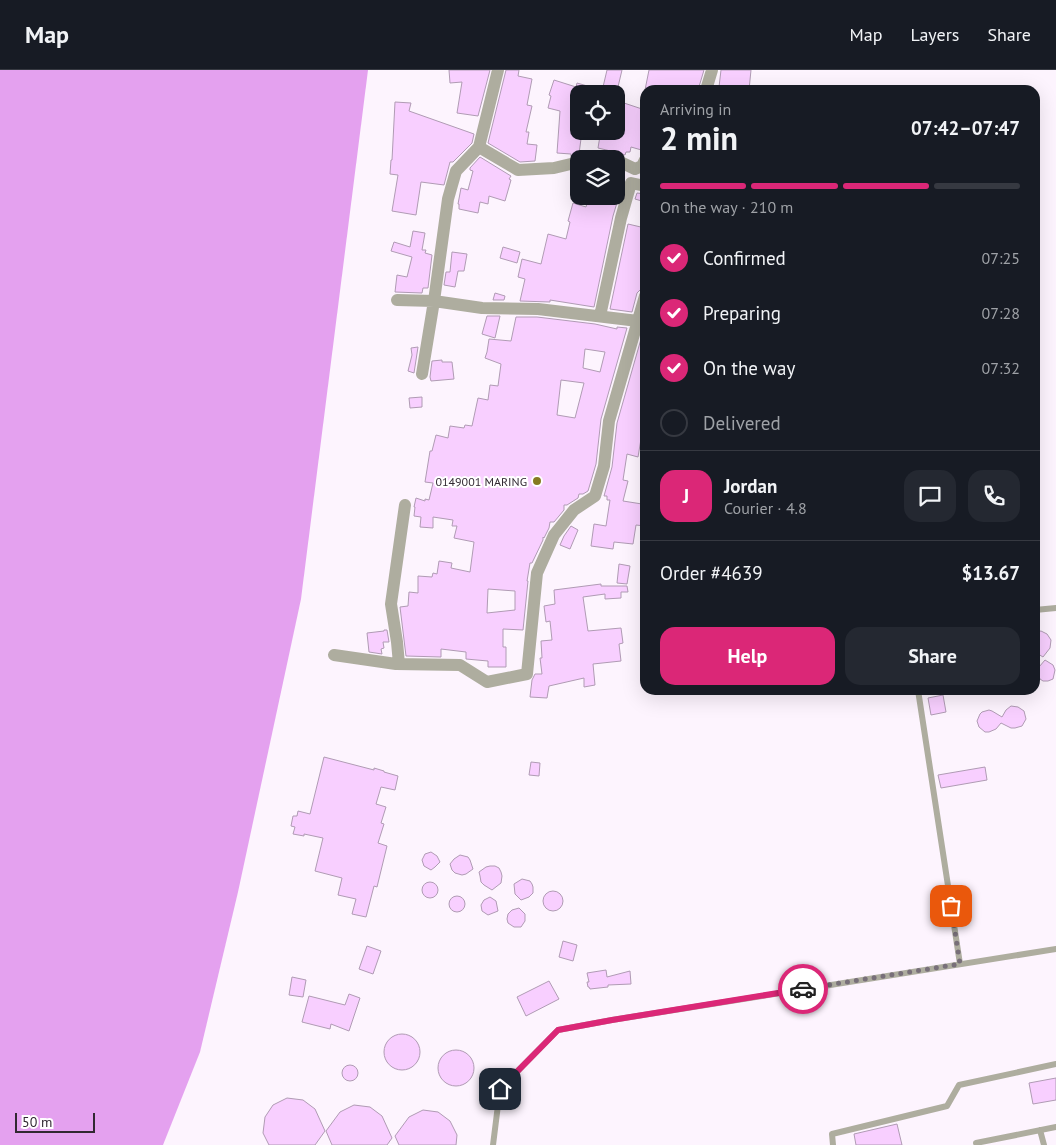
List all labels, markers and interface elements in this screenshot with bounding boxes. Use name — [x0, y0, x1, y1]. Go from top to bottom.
text: Map — [25, 19, 69, 50]
text: Map — [850, 23, 882, 46]
text: Layers — [910, 23, 959, 46]
text: Share — [987, 23, 1031, 46]
map controls — [570, 85, 625, 205]
button: locate — [570, 85, 625, 140]
text: Arriving in — [660, 99, 731, 119]
text: 07:42–07:47 — [911, 116, 1020, 140]
text: 2 min — [660, 117, 738, 159]
button: layers — [570, 150, 625, 205]
text: On the way · 210 m — [660, 197, 793, 217]
icon: check — [660, 244, 688, 272]
text: Confirmed — [703, 246, 786, 270]
text: 07:25 — [982, 248, 1020, 268]
icon: check — [660, 299, 688, 327]
text: Preparing — [703, 301, 781, 325]
text: 07:28 — [982, 303, 1020, 323]
icon: check — [660, 354, 688, 382]
text: On the way — [703, 356, 795, 380]
text: 07:32 — [982, 358, 1020, 378]
text: Delivered — [703, 411, 781, 435]
button: chat — [904, 470, 956, 522]
button: phone — [968, 470, 1020, 522]
place label: 0149001 MARING — [435, 474, 527, 489]
text: Jordan — [724, 474, 777, 498]
marker: 0149001 MARING — [531, 475, 543, 487]
text: J — [683, 484, 689, 508]
text: Courier · 4.8 — [724, 498, 807, 518]
text: Order #4639 — [660, 561, 763, 585]
text: $13.67 — [961, 561, 1020, 585]
button: Help — [660, 627, 835, 685]
button: Share — [845, 627, 1020, 685]
pin — [930, 885, 972, 927]
icon: bag — [937, 892, 965, 920]
courier — [778, 964, 828, 1014]
icon: car — [789, 975, 817, 1003]
pin — [479, 1068, 521, 1110]
icon: home — [486, 1075, 514, 1103]
scale bar — [15, 1110, 95, 1133]
text: 50 m — [22, 1113, 52, 1131]

